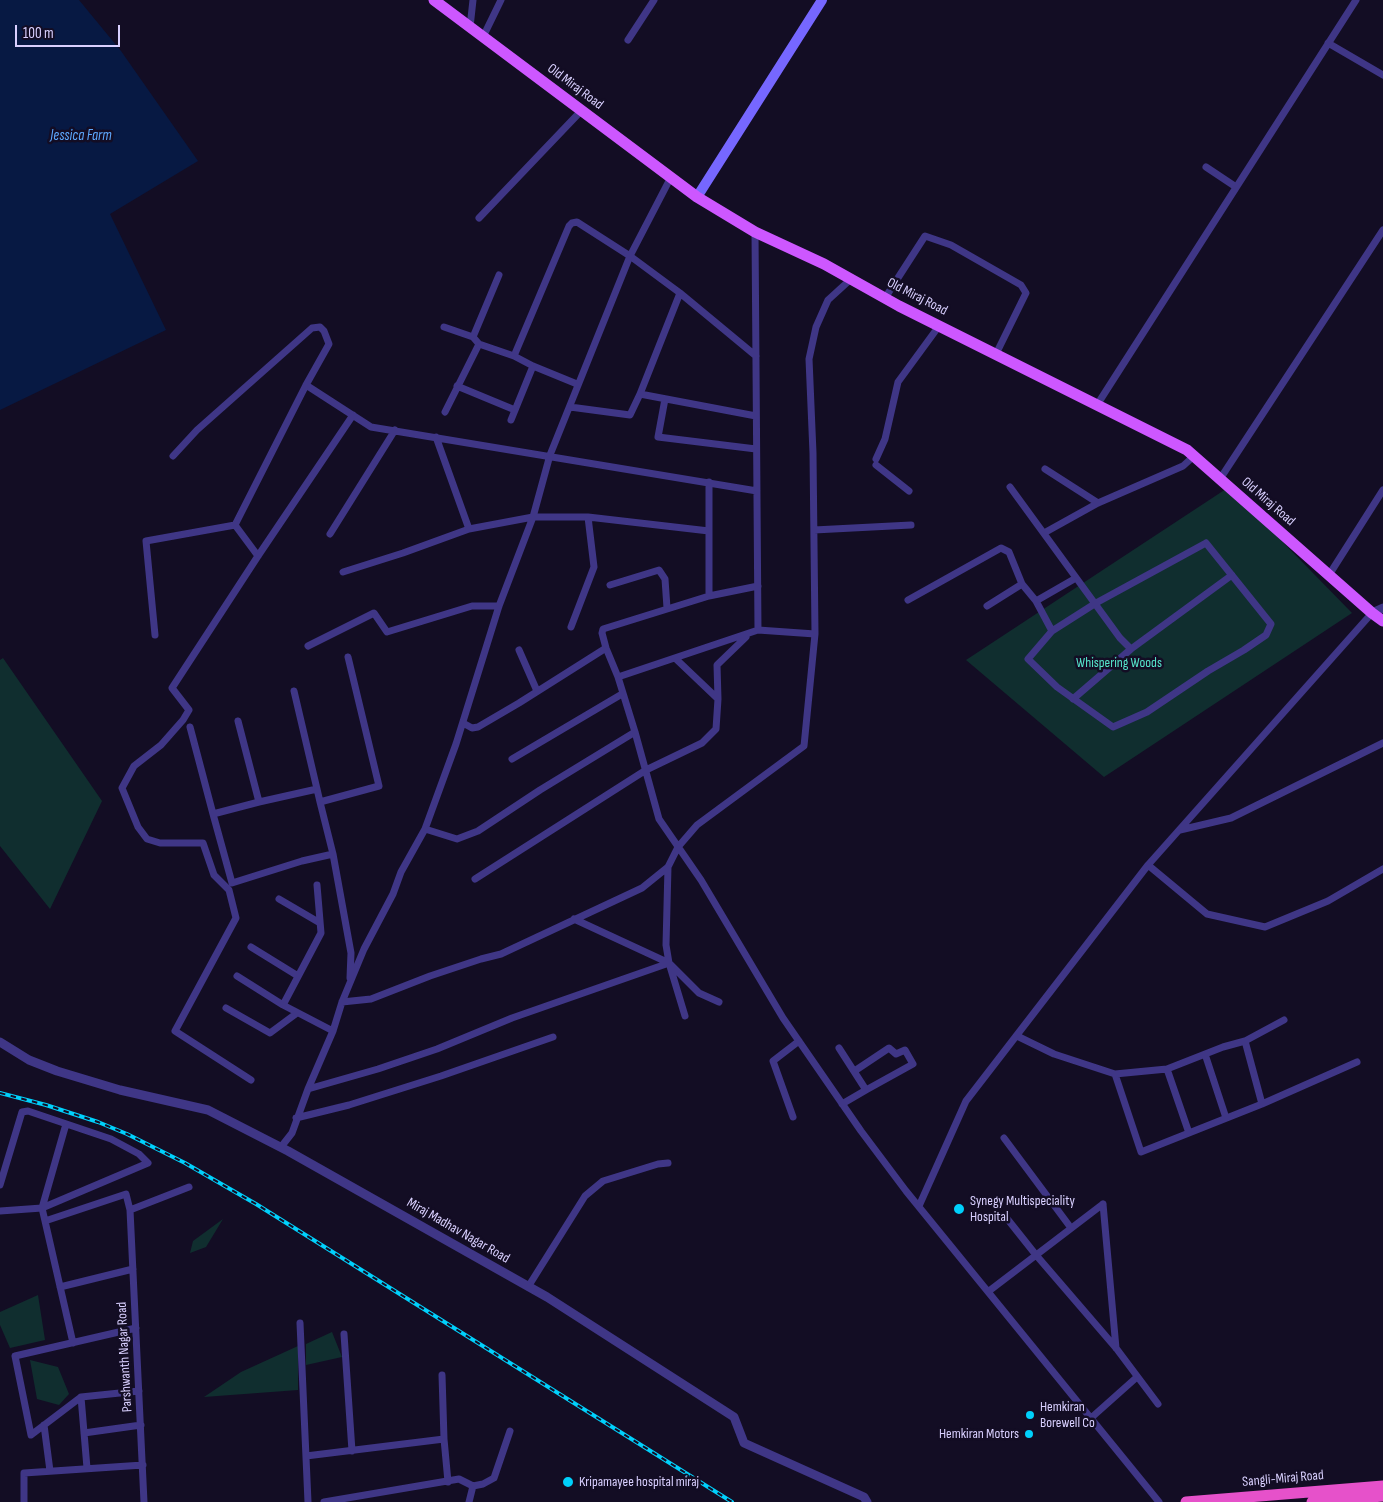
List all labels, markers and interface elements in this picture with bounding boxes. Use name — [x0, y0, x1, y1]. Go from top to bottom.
scale bar — [18, 15, 122, 47]
text: 100 m — [23, 24, 54, 43]
street label: Old Miraj Road — [544, 61, 606, 113]
water label: Jessica Farm — [50, 127, 112, 145]
street label: Old Miraj Road — [884, 275, 950, 319]
street label: Old Miraj Road — [1238, 474, 1298, 530]
park label: Whispering Woods — [1076, 655, 1162, 671]
place label: Synegy Multispeciality Hospital — [970, 1193, 1075, 1226]
street label: Miraj Madhav Nagar Road — [403, 1195, 513, 1267]
marker: Synegy Multispeciality Hospital — [952, 1202, 966, 1216]
street label: Parshwanth Nagar Road — [114, 1301, 136, 1413]
place label: Hemkiran Borewell Co — [1040, 1399, 1095, 1431]
marker: Hemkiran Borewell Co — [1024, 1409, 1036, 1421]
place label: Hemkiran Motors — [939, 1426, 1019, 1442]
marker: Hemkiran Motors — [1023, 1428, 1035, 1440]
street label: Sangli-Miraj Road — [1242, 1467, 1324, 1491]
place label: Kripamayee hospital miraj — [579, 1474, 699, 1490]
marker: Kripamayee hospital miraj — [561, 1475, 575, 1489]

